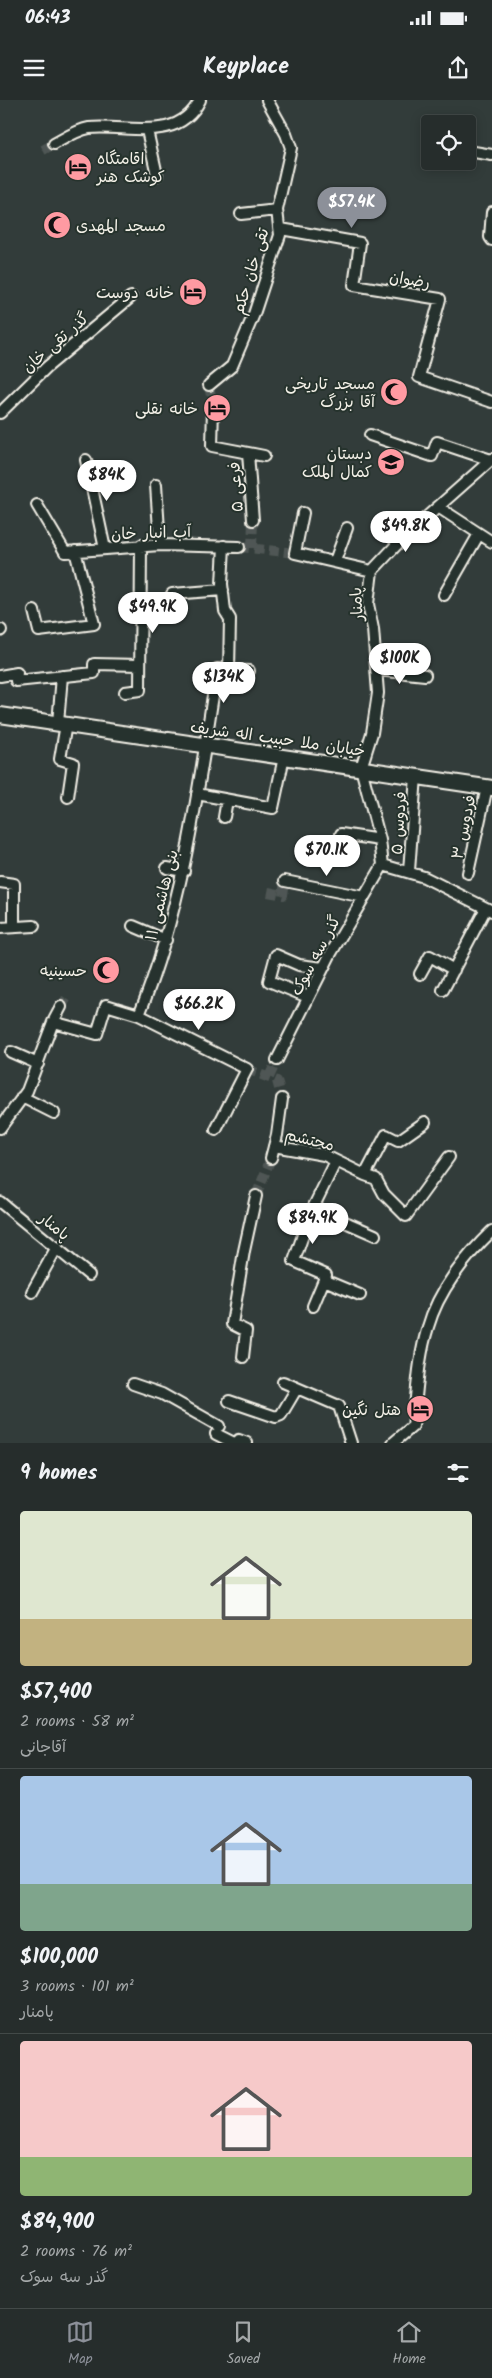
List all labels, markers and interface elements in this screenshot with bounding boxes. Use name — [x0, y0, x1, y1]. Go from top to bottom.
text: 06:43 — [25, 3, 70, 33]
text: Keyplace — [203, 50, 289, 85]
icon: menu — [20, 54, 48, 82]
icon: share — [444, 54, 472, 82]
map controls — [421, 115, 476, 170]
button: locate — [421, 115, 476, 170]
place label: اقامتگاه کوشک هنر — [95, 147, 165, 190]
hotel icon: اقامتگاه کوشک هنر — [63, 152, 93, 182]
pin: $57.4K — [311, 186, 393, 229]
text: $57.4K — [328, 190, 376, 215]
mosque icon: مسجد المهدی — [42, 210, 72, 240]
place label: مسجد المهدی — [76, 214, 166, 239]
street label: تقی خان حکم — [226, 225, 277, 318]
street label: رضوان — [387, 265, 432, 296]
hotel icon: خانه دوست — [178, 277, 208, 307]
place label: خانه دوست — [96, 281, 174, 306]
street label: گذر تقی خان — [17, 307, 95, 380]
place label: مسجد تاریخی آقا بزرگ — [285, 372, 376, 415]
mosque icon: مسجد تاریخی آقا بزرگ — [379, 377, 409, 407]
hotel icon: خانه نقلی — [202, 393, 232, 423]
place label: خانه نقلی — [135, 397, 198, 422]
place label: دبستان کمال الملک — [302, 442, 372, 485]
school or university icon: دبستان کمال الملک — [376, 447, 406, 477]
pin: $84K — [77, 460, 137, 502]
street label: فرعی ۵ — [222, 461, 251, 513]
text: $84K — [88, 463, 126, 488]
pin: $49.8K — [365, 510, 447, 553]
text: $49.8K — [381, 514, 431, 539]
street label: آب انبار خان — [111, 520, 193, 547]
street label: پامنار — [344, 586, 371, 623]
pin: $49.9K — [112, 592, 194, 634]
text: $49.9K — [129, 595, 177, 620]
pin: $100K — [365, 642, 435, 685]
text: $100K — [380, 646, 420, 671]
pin: $134K — [189, 662, 259, 704]
text: $134K — [203, 665, 245, 690]
street label: خیابان ملا حبیب اله شریف — [189, 715, 367, 764]
street label: فردوس ۵ — [385, 791, 414, 856]
street label: فردوس ۳ — [445, 793, 483, 862]
pin: $70.1K — [286, 834, 368, 877]
text: $70.1K — [305, 838, 349, 863]
street label: بنی هاشمی ۱۱ — [139, 847, 186, 944]
street label: گذر سه سوک — [285, 911, 348, 1001]
mosque icon: حسینیه — [91, 955, 121, 985]
place label: حسینیه — [40, 959, 87, 984]
pin: $66.2K — [158, 988, 240, 1031]
text: $66.2K — [174, 992, 224, 1017]
street label: محتشم — [282, 1122, 337, 1159]
pin: $84.9K — [272, 1202, 354, 1245]
street label: پامنار — [32, 1206, 75, 1248]
text: $84.9K — [288, 1206, 338, 1231]
hotel icon: هتل نگین — [405, 1394, 435, 1424]
place label: هتل نگین — [342, 1398, 401, 1423]
text: 9 homes — [20, 1457, 97, 1490]
icon: filters — [444, 1459, 472, 1487]
icon: home — [201, 1543, 291, 1633]
text: $57,400 — [20, 1676, 91, 1709]
text: 2 rooms · 58 m² — [20, 1709, 134, 1734]
text: آقاجانی — [20, 1735, 66, 1760]
icon: home — [201, 1809, 291, 1899]
text: $100,000 — [20, 1941, 98, 1974]
text: 3 rooms · 101 m² — [20, 1974, 134, 1999]
text: پامنار — [20, 2000, 54, 2025]
icon: home — [201, 2074, 291, 2164]
text: $84,900 — [20, 2206, 94, 2239]
text: 2 rooms · 76 m² — [20, 2239, 132, 2264]
text: گذر سه سوک — [20, 2265, 108, 2290]
tab: Map — [66, 2318, 94, 2370]
tab: Saved — [227, 2318, 260, 2370]
tab: Home — [393, 2318, 426, 2370]

